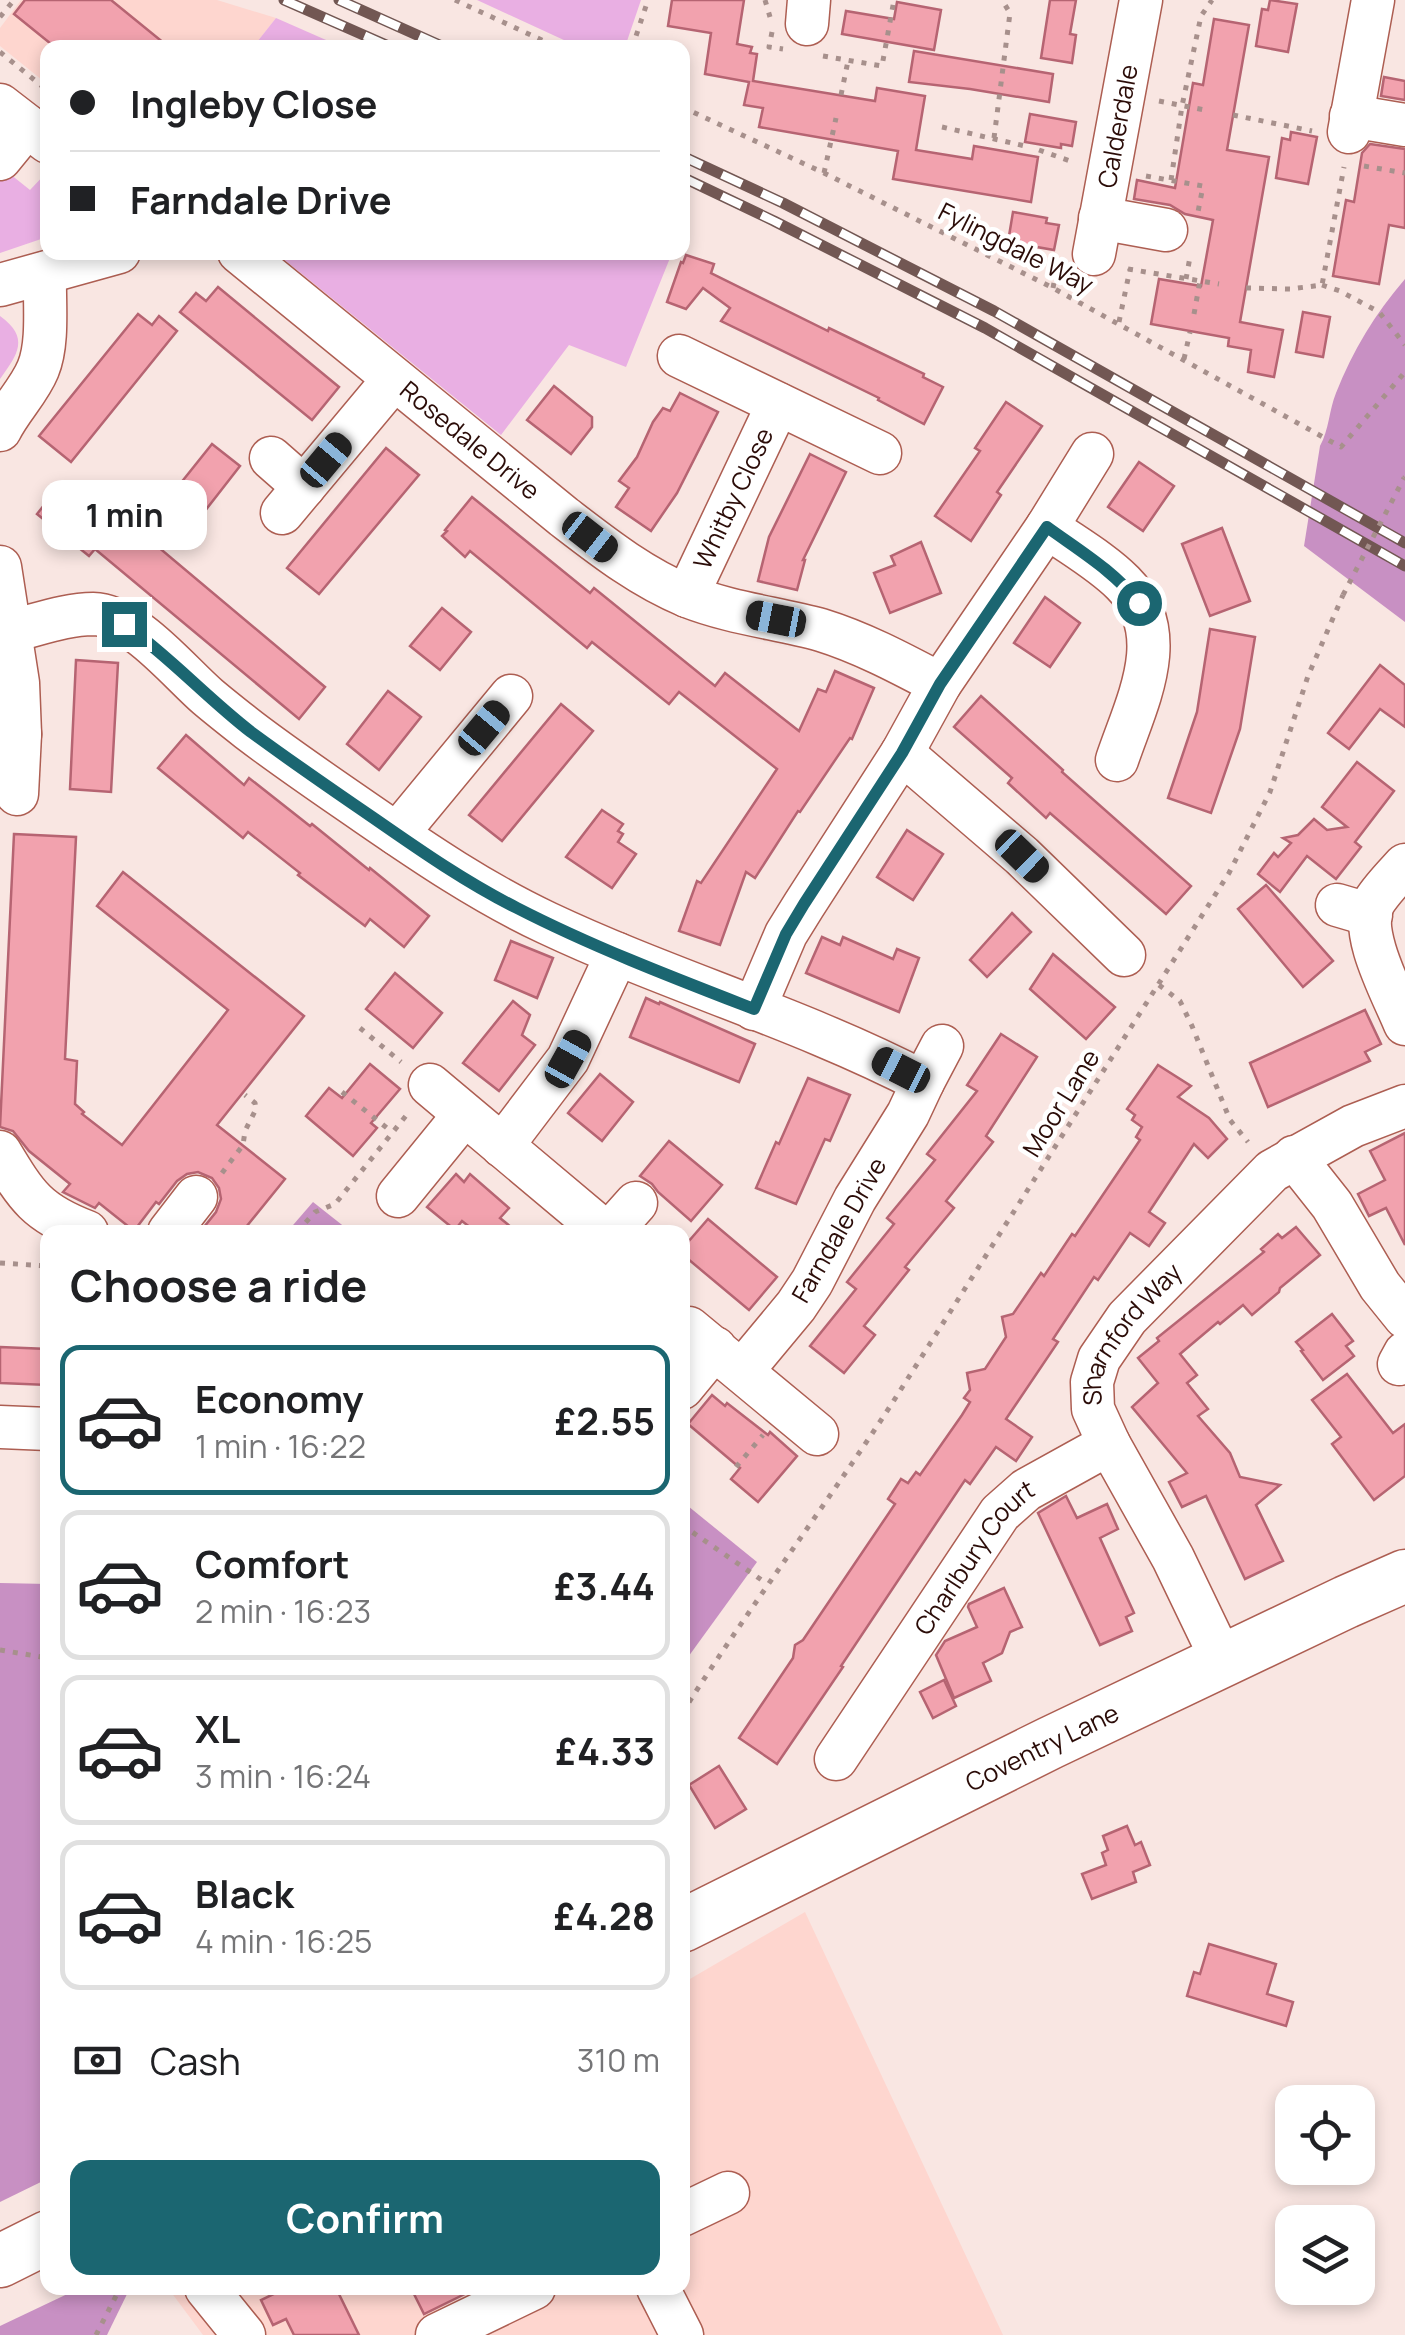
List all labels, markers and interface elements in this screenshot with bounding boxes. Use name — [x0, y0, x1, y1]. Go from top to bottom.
street label: Calderdale — [1089, 61, 1146, 191]
text: Ingleby Close — [130, 77, 377, 129]
text: Farndale Drive — [130, 173, 392, 225]
street label: Fylingdale Way — [933, 193, 1100, 302]
street label: Rosedale Drive — [393, 372, 548, 507]
street label: Whitby Close — [684, 422, 781, 575]
car — [295, 427, 357, 493]
callout: 1 min — [42, 479, 206, 549]
text: 1 min — [85, 493, 164, 537]
car — [557, 507, 623, 567]
route start — [1117, 581, 1162, 626]
car — [744, 599, 808, 639]
route end — [102, 602, 147, 647]
car — [453, 695, 515, 761]
car — [990, 824, 1054, 888]
car — [540, 1025, 596, 1093]
street label: Moor Lane — [1014, 1042, 1107, 1163]
car — [867, 1043, 935, 1097]
street label: Farndale Drive — [783, 1151, 894, 1309]
text: Choose a ride — [70, 1254, 367, 1316]
street label: Sharnford Way — [1074, 1255, 1189, 1406]
text: Economy — [195, 1372, 364, 1424]
icon: car — [75, 1375, 165, 1465]
text: £2.55 — [555, 1394, 655, 1446]
text: 1 min · 16:22 — [195, 1424, 366, 1468]
street label: Charlbury Court — [906, 1471, 1040, 1641]
text: Comfort — [195, 1537, 349, 1589]
icon: car — [75, 1540, 165, 1630]
text: £3.44 — [554, 1559, 655, 1611]
text: 2 min · 16:23 — [195, 1589, 371, 1633]
street label: Coventry Lane — [959, 1695, 1124, 1799]
text: XL — [195, 1702, 240, 1754]
icon: car — [75, 1705, 165, 1795]
text: £4.33 — [555, 1724, 655, 1776]
text: 3 min · 16:24 — [195, 1754, 371, 1798]
text: Black — [195, 1867, 294, 1919]
icon: car — [75, 1870, 165, 1960]
text: £4.28 — [554, 1889, 655, 1941]
text: 4 min · 16:25 — [195, 1919, 373, 1963]
icon: cash — [70, 2033, 125, 2088]
text: Cash — [150, 2034, 241, 2086]
text: 310 m — [577, 2038, 660, 2082]
map controls — [1275, 2085, 1375, 2305]
button: locate — [1275, 2085, 1375, 2185]
button: Confirm — [70, 2160, 660, 2275]
button: layers — [1275, 2205, 1375, 2305]

